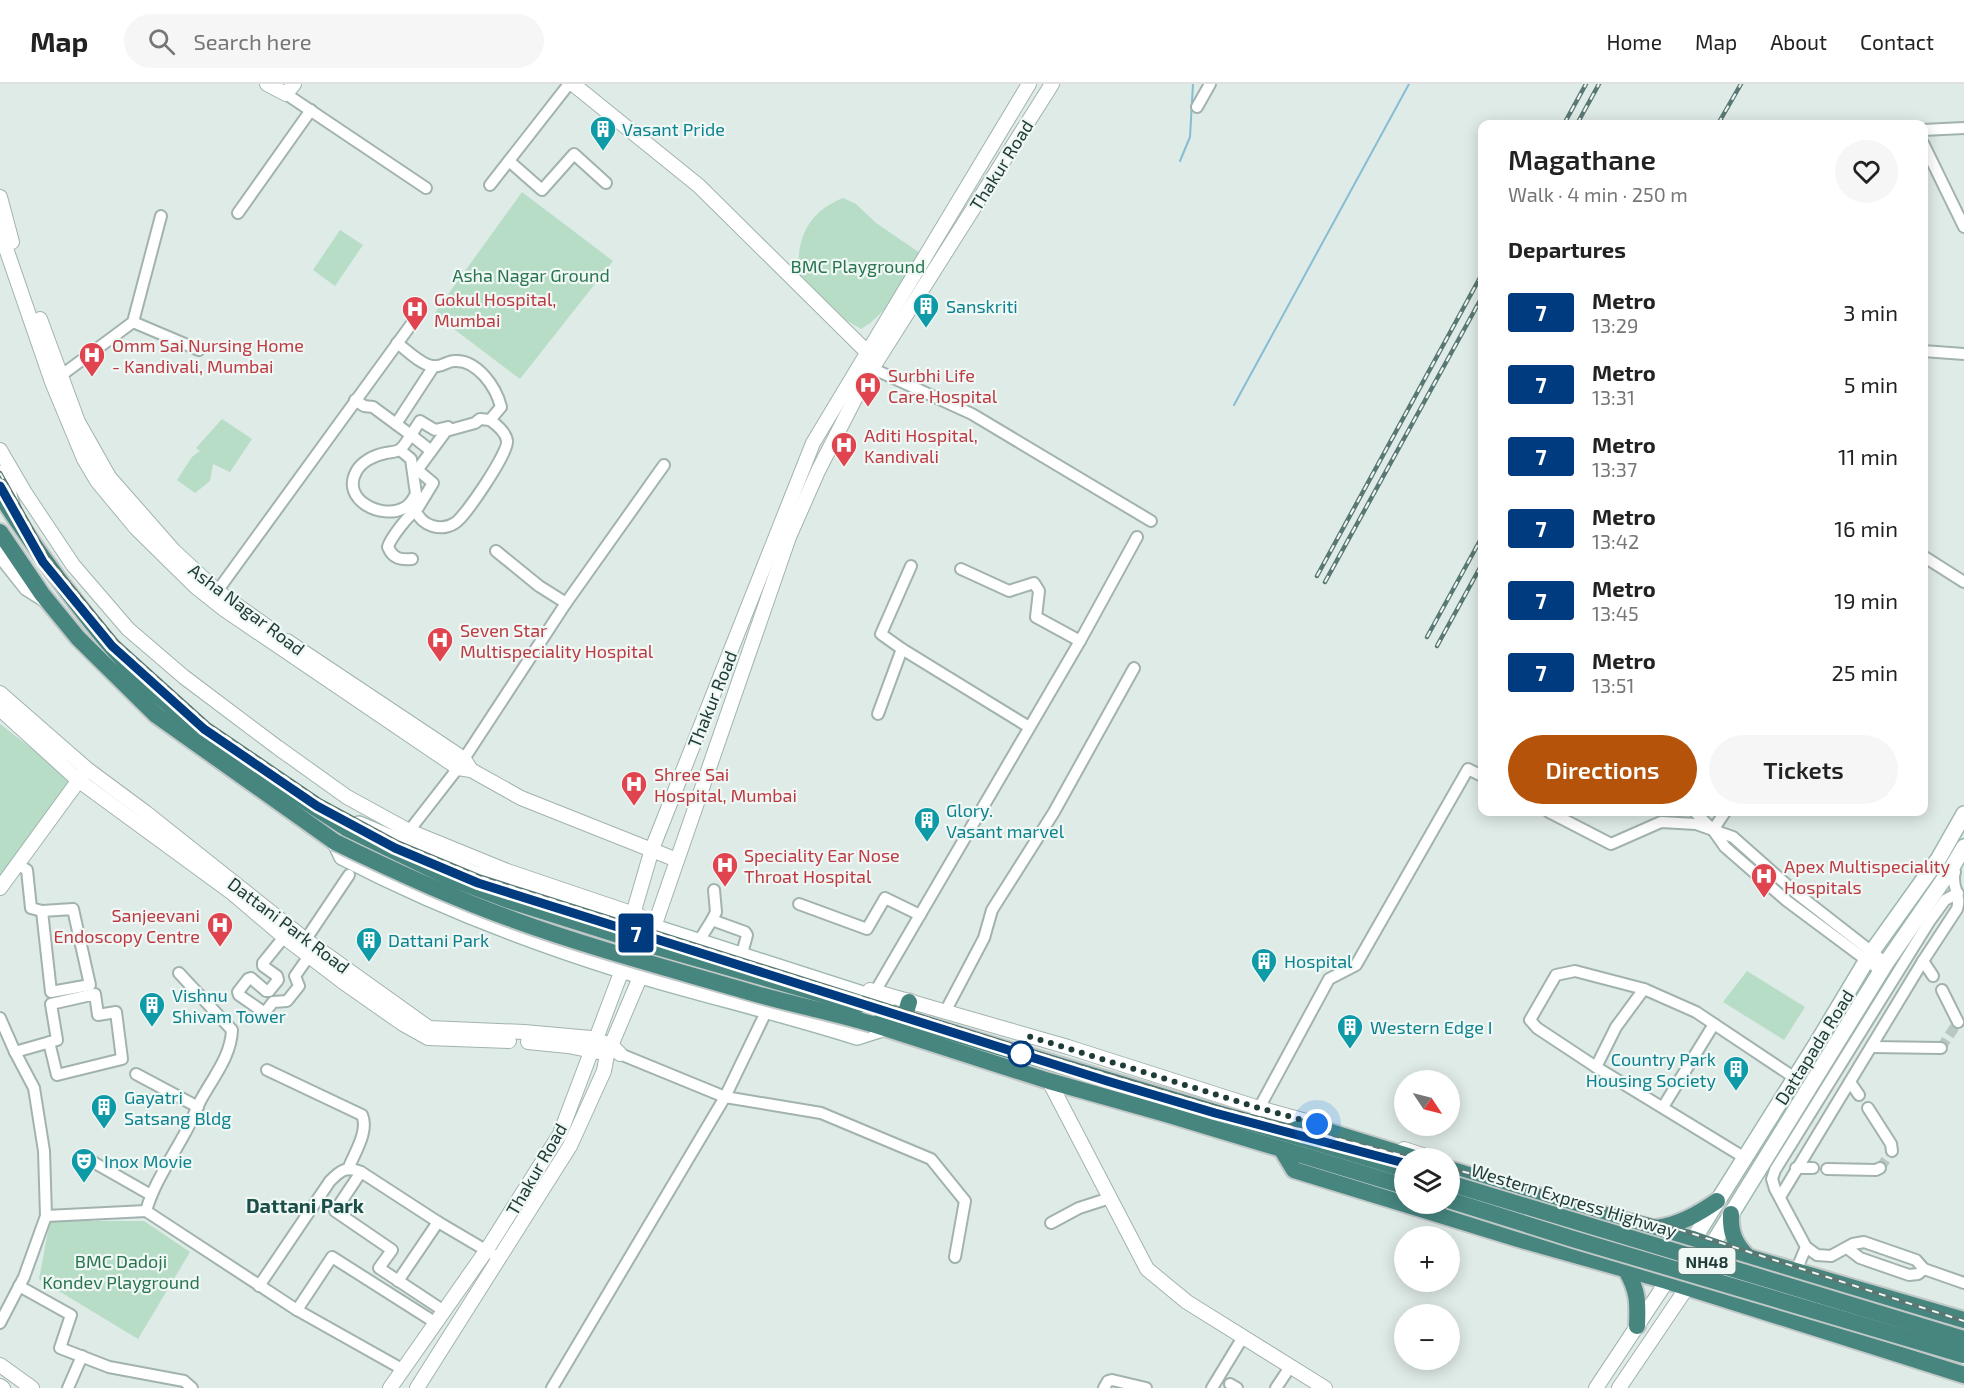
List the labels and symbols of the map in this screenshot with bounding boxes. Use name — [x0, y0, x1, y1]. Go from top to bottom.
building icon: Vasant Pride — [588, 114, 618, 152]
street label: Thakur Road — [965, 116, 1037, 214]
place label: Vasant Pride — [622, 118, 725, 140]
park label: BMC Playground — [791, 255, 925, 277]
park label: Asha Nagar Ground — [452, 264, 610, 286]
place label: Gokul Hospital, Mumbai — [434, 288, 556, 331]
building icon: Sanskriti — [911, 291, 941, 329]
hospital icon: Gokul Hospital, Mumbai — [400, 294, 430, 332]
place label: Sanskriti — [946, 295, 1018, 317]
place label: Omm Sai Nursing Home - Kandivali, Mumbai — [112, 334, 304, 377]
hospital icon: Omm Sai Nursing Home - Kandivali, Mumbai — [77, 340, 107, 378]
place label: Surbhi Life Care Hospital — [888, 364, 998, 407]
hospital icon: Surbhi Life Care Hospital — [853, 370, 883, 408]
place label: Aditi Hospital, Kandivali — [864, 424, 978, 467]
hospital icon: Aditi Hospital, Kandivali — [829, 430, 859, 468]
street label: Asha Nagar Road — [185, 558, 309, 660]
place label: Seven Star Multispeciality Hospital — [460, 619, 654, 662]
hospital icon: Seven Star Multispeciality Hospital — [425, 625, 455, 663]
street label: Thakur Road — [683, 647, 741, 751]
place label: Shree Sai Hospital, Mumbai — [654, 763, 797, 806]
hospital icon: Shree Sai Hospital, Mumbai — [619, 769, 649, 807]
place label: Glory. Vasant marvel — [946, 799, 1065, 842]
building icon: Glory. Vasant marvel — [912, 805, 942, 843]
place label: Speciality Ear Nose Throat Hospital — [744, 844, 900, 887]
hospital icon: Speciality Ear Nose Throat Hospital — [710, 850, 740, 888]
place label: Apex Multispeciality Hospitals — [1784, 855, 1950, 898]
hospital icon: Apex Multispeciality Hospitals — [1749, 861, 1779, 899]
street label: Dattani Park Road — [224, 872, 354, 978]
place label: Sanjeevani Endoscopy Centre — [54, 904, 200, 947]
hospital icon: Sanjeevani Endoscopy Centre — [205, 910, 235, 948]
line badge: 7 — [616, 914, 656, 952]
building icon: Dattani Park — [354, 925, 384, 963]
place label: Dattani Park — [388, 929, 489, 951]
building icon: Hospital — [1249, 946, 1279, 984]
place label: Hospital — [1284, 950, 1353, 972]
place label: Vishnu Shivam Tower — [172, 984, 286, 1027]
street label: Dattapada Road — [1770, 985, 1858, 1109]
building icon: Vishnu Shivam Tower — [137, 990, 167, 1028]
building icon: Western Edge I — [1335, 1012, 1365, 1050]
place label: Western Edge I — [1370, 1016, 1493, 1038]
unlabelled marker — [1008, 1041, 1034, 1067]
place label: Country Park Housing Society — [1586, 1048, 1716, 1091]
building icon: Country Park Housing Society — [1721, 1054, 1751, 1092]
north arrow — [1394, 1070, 1460, 1136]
place label: Gayatri Satsang Bldg — [124, 1086, 231, 1129]
building icon: Gayatri Satsang Bldg — [89, 1092, 119, 1130]
your location — [1302, 1109, 1332, 1139]
street label: Thakur Road — [501, 1119, 571, 1219]
theatre icon: Inox Movie — [69, 1146, 99, 1184]
place label: Inox Movie — [104, 1150, 192, 1172]
street label: Western Express Highway — [1468, 1158, 1680, 1242]
district label: Dattani Park — [246, 1193, 365, 1217]
road number: NH48 — [1678, 1248, 1736, 1274]
park label: BMC Dadoji Kondev Playground — [42, 1250, 200, 1293]

